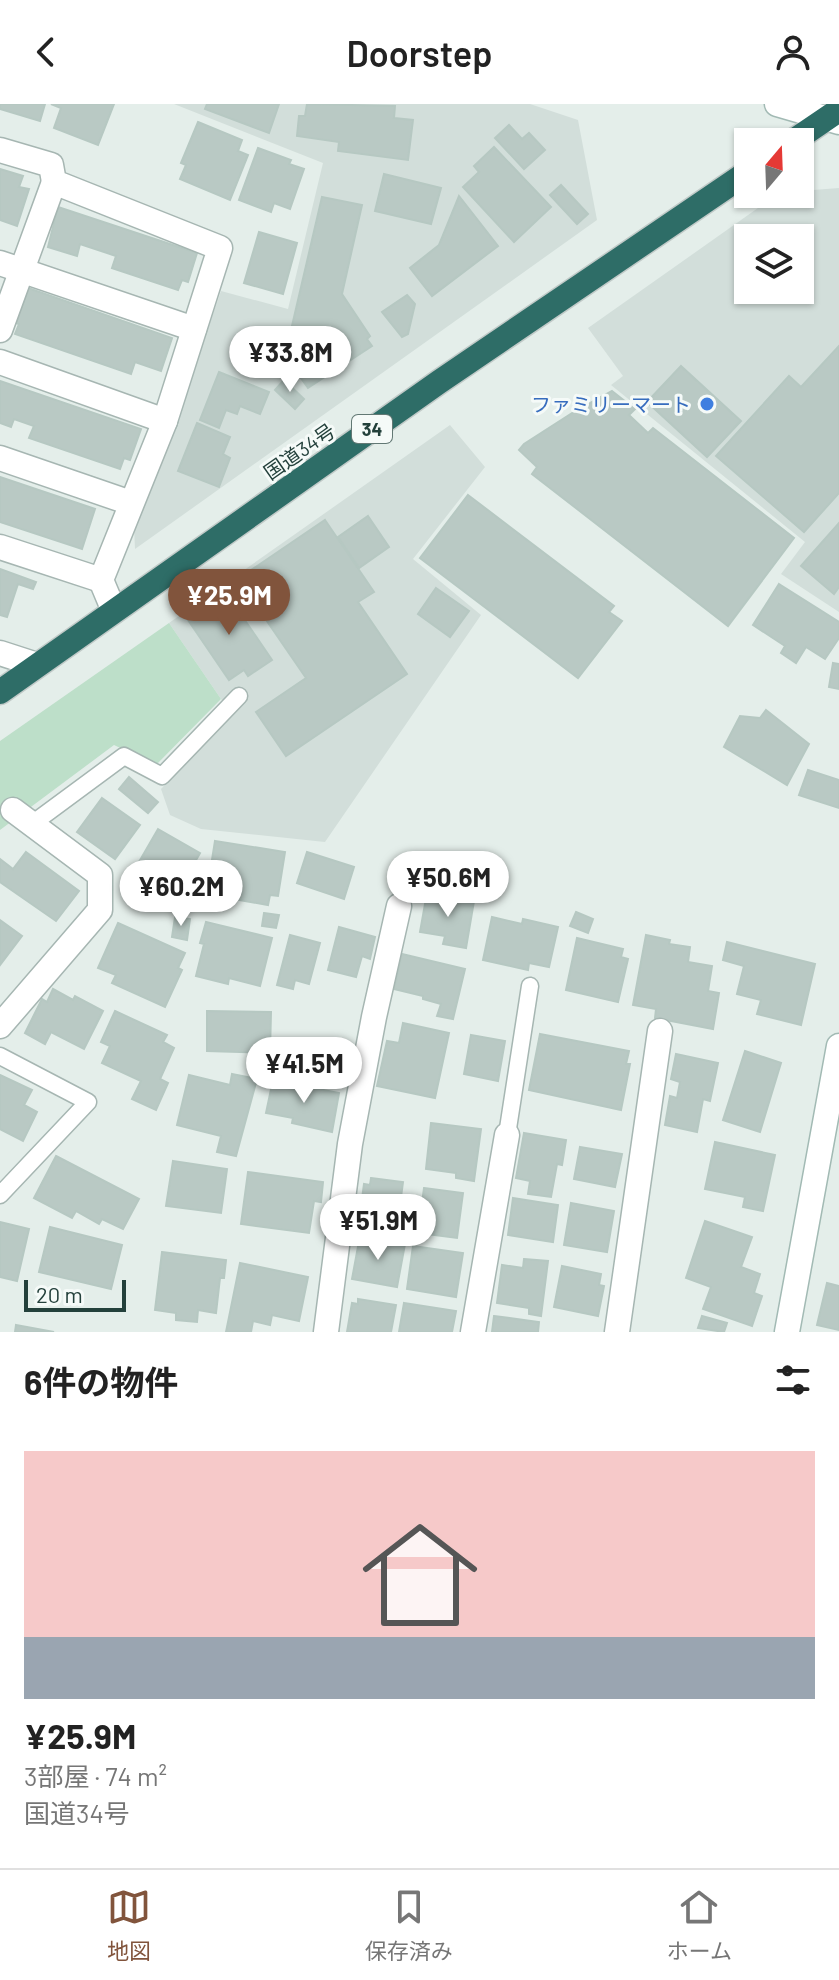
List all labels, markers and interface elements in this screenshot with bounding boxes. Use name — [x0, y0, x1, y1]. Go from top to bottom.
icon: back — [24, 30, 68, 74]
icon: person — [771, 30, 815, 74]
text: Doorstep — [346, 31, 493, 74]
north arrow — [734, 128, 814, 208]
map controls — [734, 128, 814, 304]
button: layers — [734, 224, 814, 304]
pin: ¥33.8M — [225, 326, 355, 394]
text: ¥33.8M — [247, 336, 333, 367]
place label: ファミリーマート — [531, 392, 691, 416]
marker: ファミリーマート — [698, 395, 716, 413]
road number: 34 — [352, 415, 392, 443]
street label: 国道34号 — [259, 418, 339, 484]
pin: ¥25.9M — [164, 569, 294, 637]
text: ¥25.9M — [186, 579, 272, 610]
pin: ¥50.6M — [383, 851, 513, 919]
pin: ¥60.2M — [116, 860, 246, 928]
text: ¥50.6M — [405, 861, 491, 892]
text: ¥60.2M — [138, 870, 224, 901]
pin: ¥41.5M — [239, 1037, 369, 1105]
text: ¥41.5M — [264, 1047, 344, 1078]
pin: ¥51.9M — [313, 1194, 443, 1262]
text: ¥51.9M — [338, 1204, 418, 1235]
scale bar — [24, 1276, 126, 1312]
text: 20 m — [36, 1281, 83, 1307]
icon: filters — [771, 1358, 815, 1402]
text: 6件の物件 — [24, 1361, 178, 1402]
icon: home — [348, 1503, 492, 1647]
text: ¥25.9M — [24, 1715, 136, 1756]
text: 3部屋 · 74 m² — [24, 1760, 167, 1791]
text: 国道34号 — [24, 1797, 130, 1828]
tab: 地図 — [107, 1885, 151, 1965]
tab: 保存済み — [365, 1885, 453, 1965]
tab: ホーム — [667, 1885, 732, 1965]

